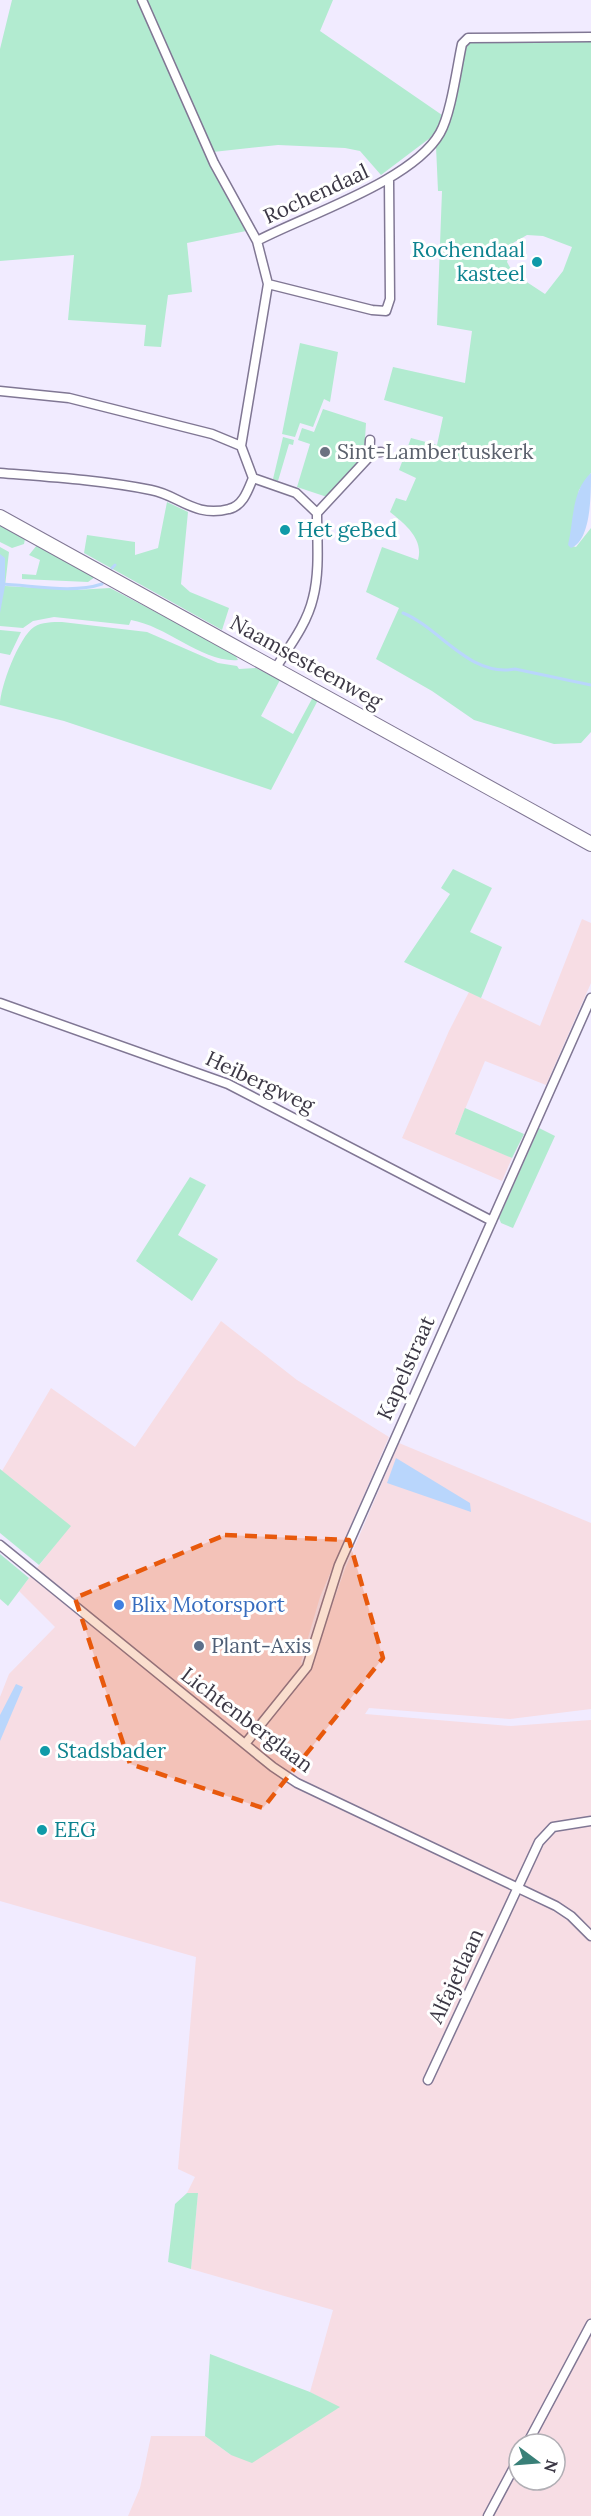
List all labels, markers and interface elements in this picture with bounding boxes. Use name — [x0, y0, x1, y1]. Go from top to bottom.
street label: Rochendaal — [259, 157, 373, 230]
place label: Rochendaal kasteel — [412, 236, 525, 287]
marker: Rochendaal kasteel — [530, 255, 544, 269]
place label: Sint-Lambertuskerk — [337, 438, 534, 465]
marker: Sint-Lambertuskerk — [318, 445, 332, 459]
place label: Het geBed — [297, 516, 397, 543]
marker: Het geBed — [278, 523, 292, 537]
street label: Naamsesteenweg — [225, 609, 387, 715]
street label: Heibergweg — [201, 1045, 319, 1119]
street label: Kapelstraat — [371, 1311, 441, 1424]
place label: Blix Motorsport — [131, 1591, 286, 1618]
marker: Blix Motorsport — [112, 1598, 126, 1612]
place label: Plant-Axis — [211, 1632, 311, 1659]
marker: Plant-Axis — [192, 1639, 206, 1653]
street label: Lichtenberglaan — [176, 1661, 319, 1778]
place label: Stadsbader — [57, 1737, 166, 1764]
marker: Stadsbader — [38, 1744, 52, 1758]
place label: EEG — [54, 1816, 96, 1843]
marker: EEG — [35, 1823, 49, 1837]
street label: Alfajetlaan — [421, 1924, 489, 2029]
north arrow — [507, 2432, 567, 2492]
text: N — [540, 2457, 563, 2475]

